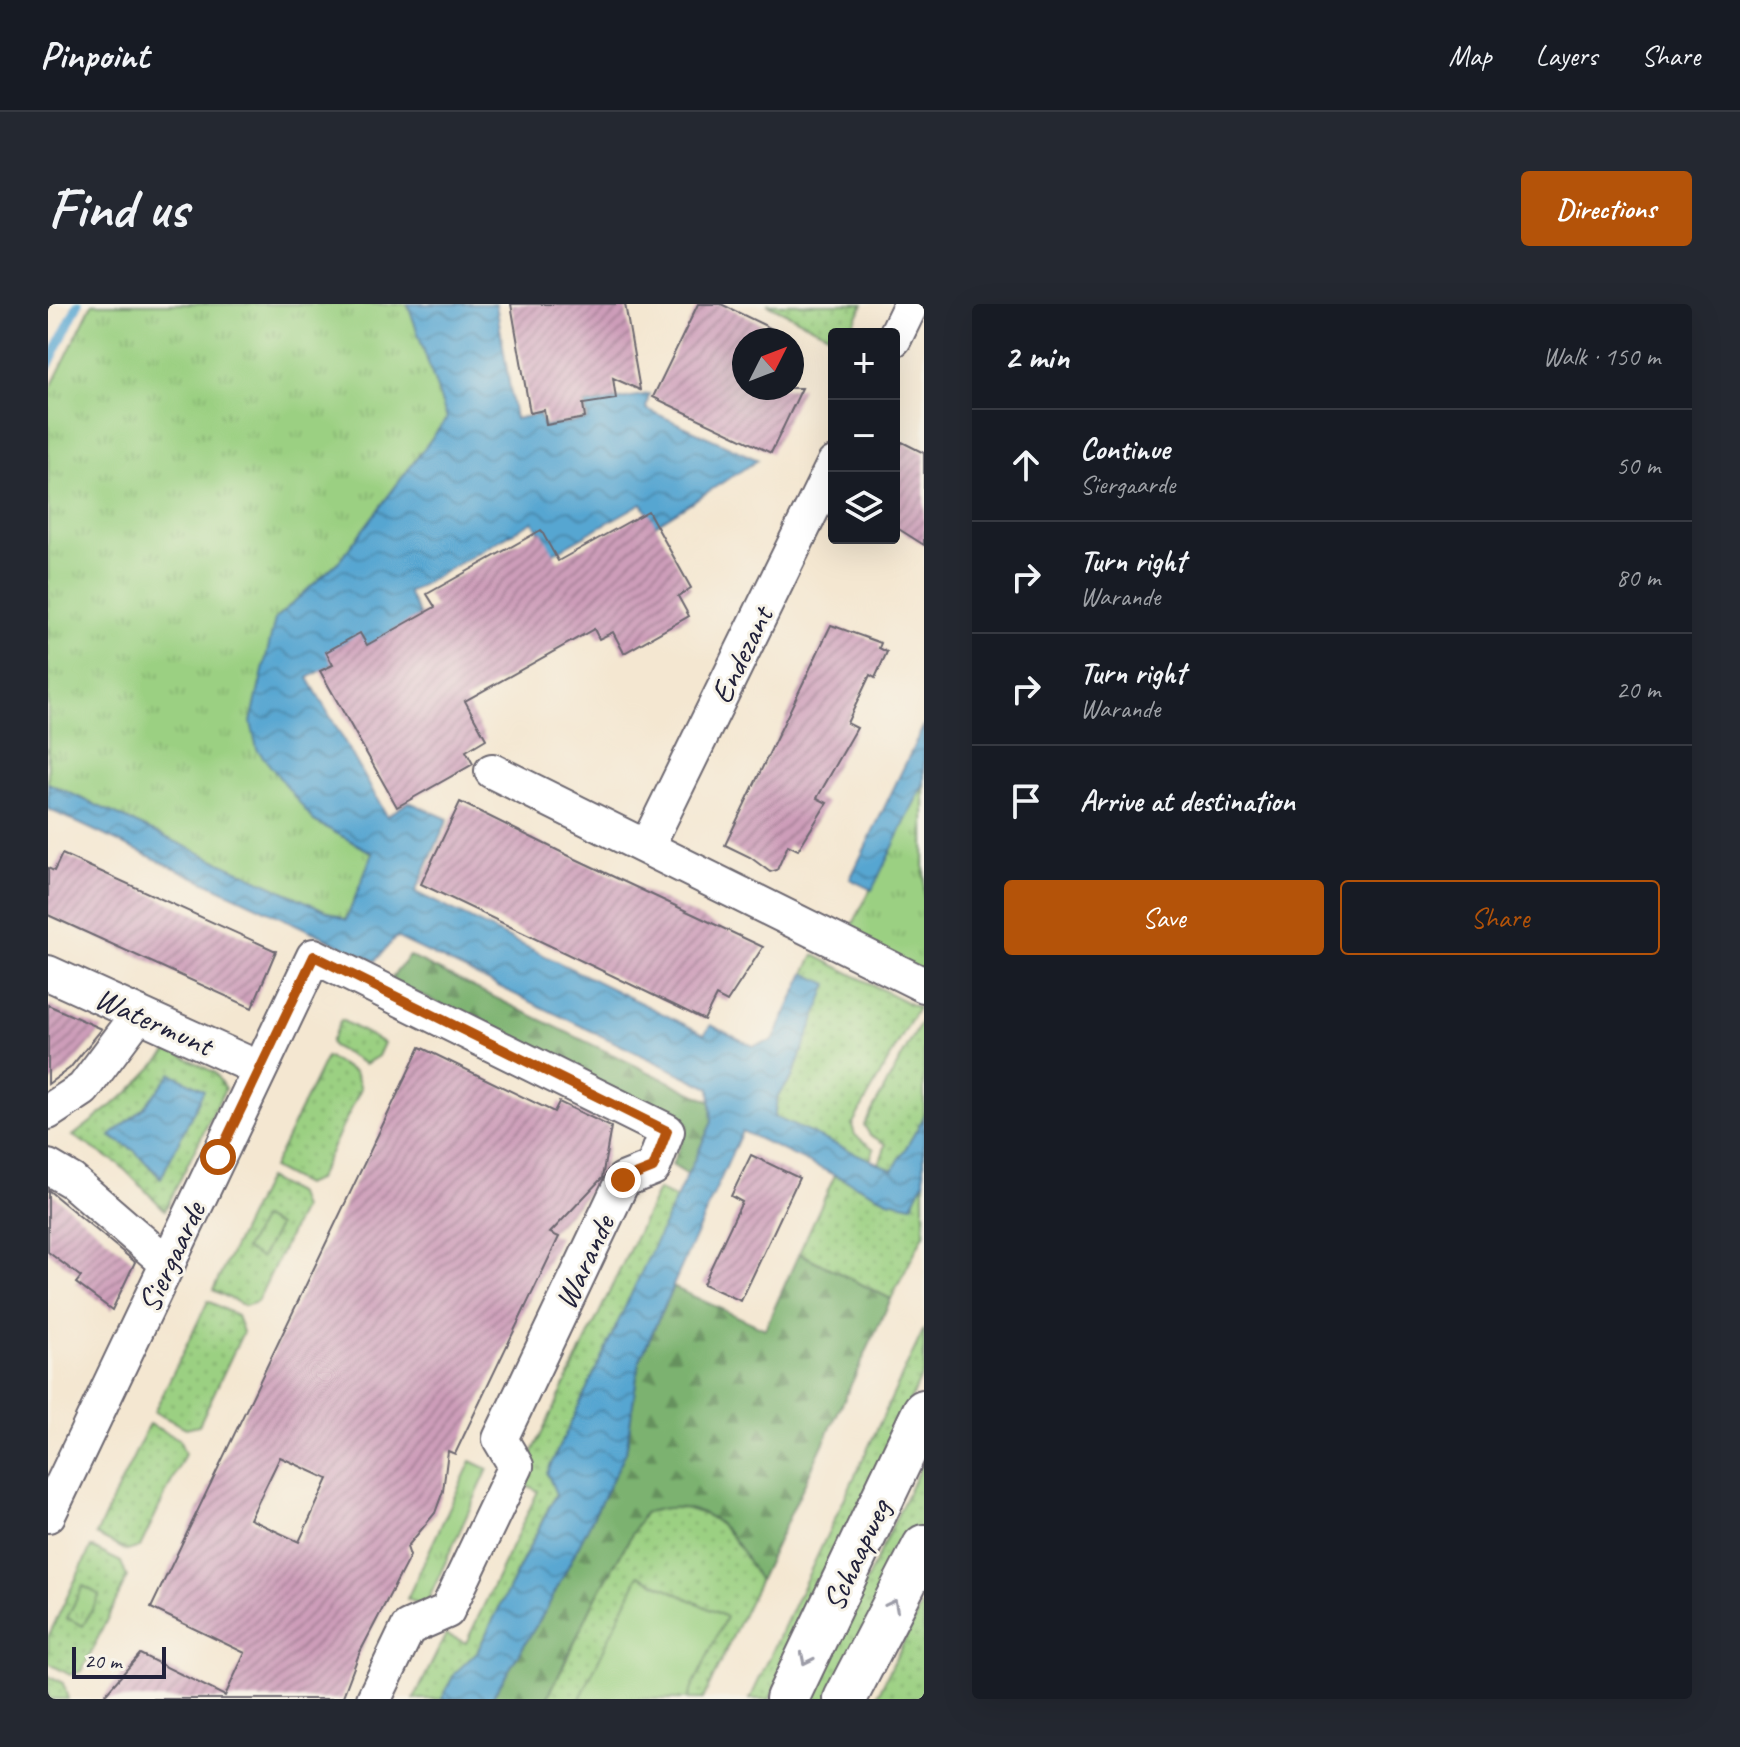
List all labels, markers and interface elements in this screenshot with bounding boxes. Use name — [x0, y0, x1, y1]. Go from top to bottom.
text: Pinpoint — [40, 32, 149, 79]
text: Map — [1449, 38, 1492, 73]
text: Layers — [1536, 38, 1597, 73]
text: Share — [1641, 38, 1700, 73]
button: Directions — [1521, 171, 1692, 246]
text: Find us — [48, 173, 188, 244]
north arrow — [732, 328, 804, 400]
map controls — [828, 328, 900, 544]
button: + — [828, 328, 900, 400]
text: 2 min — [1004, 335, 1069, 378]
text: Walk · 150 m — [1543, 340, 1660, 373]
button: − — [828, 400, 900, 472]
text: Continue — [1080, 430, 1170, 468]
icon: ahead — [1004, 443, 1048, 487]
text: 50 m — [1616, 449, 1660, 482]
text: Siergaarde — [1080, 468, 1175, 501]
button: layers — [828, 472, 900, 544]
text: Turn right — [1080, 542, 1185, 580]
icon: right — [1004, 555, 1048, 599]
text: 80 m — [1616, 561, 1660, 594]
text: Warande — [1080, 580, 1160, 613]
street label: Endezant — [701, 597, 784, 710]
text: Turn right — [1080, 654, 1185, 692]
icon: right — [1004, 667, 1048, 711]
text: 20 m — [1616, 673, 1660, 706]
text: Warande — [1080, 692, 1160, 725]
icon: arrive — [1004, 779, 1048, 823]
text: Arrive at destination — [1080, 782, 1295, 820]
button: Save — [1004, 880, 1324, 955]
button: Share — [1340, 880, 1660, 955]
street label: Watermunt — [89, 977, 222, 1067]
route start — [200, 1139, 236, 1175]
route end — [605, 1162, 641, 1198]
street label: Siergaarde — [128, 1193, 216, 1319]
street label: Warande — [545, 1206, 625, 1316]
street label: Schaapweg — [813, 1491, 901, 1617]
one-way arrow — [884, 1598, 899, 1613]
scale bar — [72, 1643, 166, 1679]
text: 20 m — [84, 1647, 121, 1675]
one-way arrow — [801, 1650, 816, 1665]

